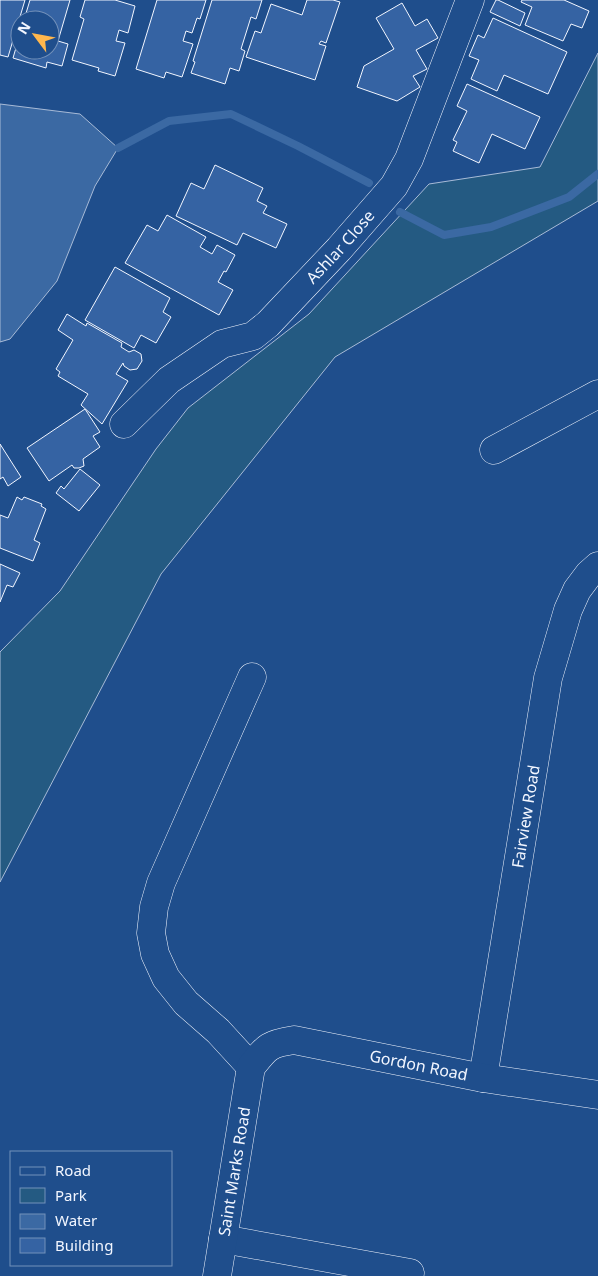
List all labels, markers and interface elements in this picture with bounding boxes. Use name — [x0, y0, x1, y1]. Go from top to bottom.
north arrow — [10, 10, 60, 60]
text: N — [12, 18, 35, 38]
street label: Ashlar Close — [301, 205, 379, 288]
street label: Fairview Road — [506, 763, 545, 870]
street label: Gordon Road — [368, 1044, 470, 1086]
street label: Saint Marks Road — [213, 1105, 255, 1238]
legend — [10, 1151, 172, 1266]
text: Road — [55, 1160, 91, 1180]
text: Park — [55, 1185, 87, 1205]
text: Water — [55, 1210, 97, 1230]
text: Building — [55, 1235, 113, 1255]

